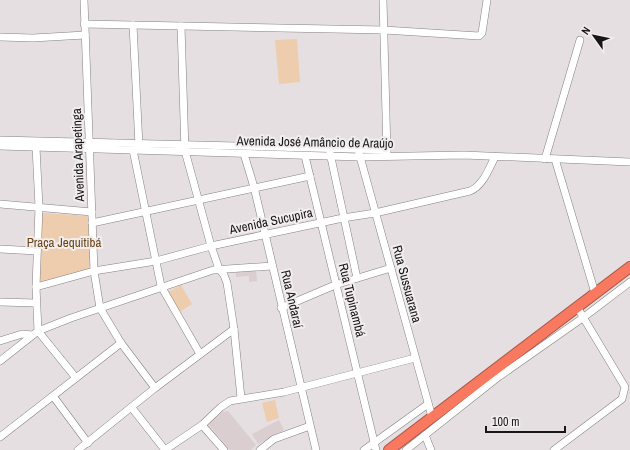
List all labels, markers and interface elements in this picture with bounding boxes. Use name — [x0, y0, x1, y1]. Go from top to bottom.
north arrow — [574, 16, 614, 56]
text: N — [578, 24, 593, 37]
street label: Avenida Arapetinga — [68, 108, 88, 203]
street label: Avenida José Amâncio de Araújo — [235, 132, 394, 152]
street label: Avenida Sucupira — [227, 204, 314, 238]
park label: Praça Jequitibá — [27, 234, 101, 251]
street label: Rua Sussuarana — [389, 243, 426, 325]
street label: Rua Tupinambá — [335, 261, 369, 339]
street label: Rua Andaraí — [277, 268, 307, 331]
scale bar — [486, 408, 565, 434]
text: 100 m — [492, 414, 519, 430]

